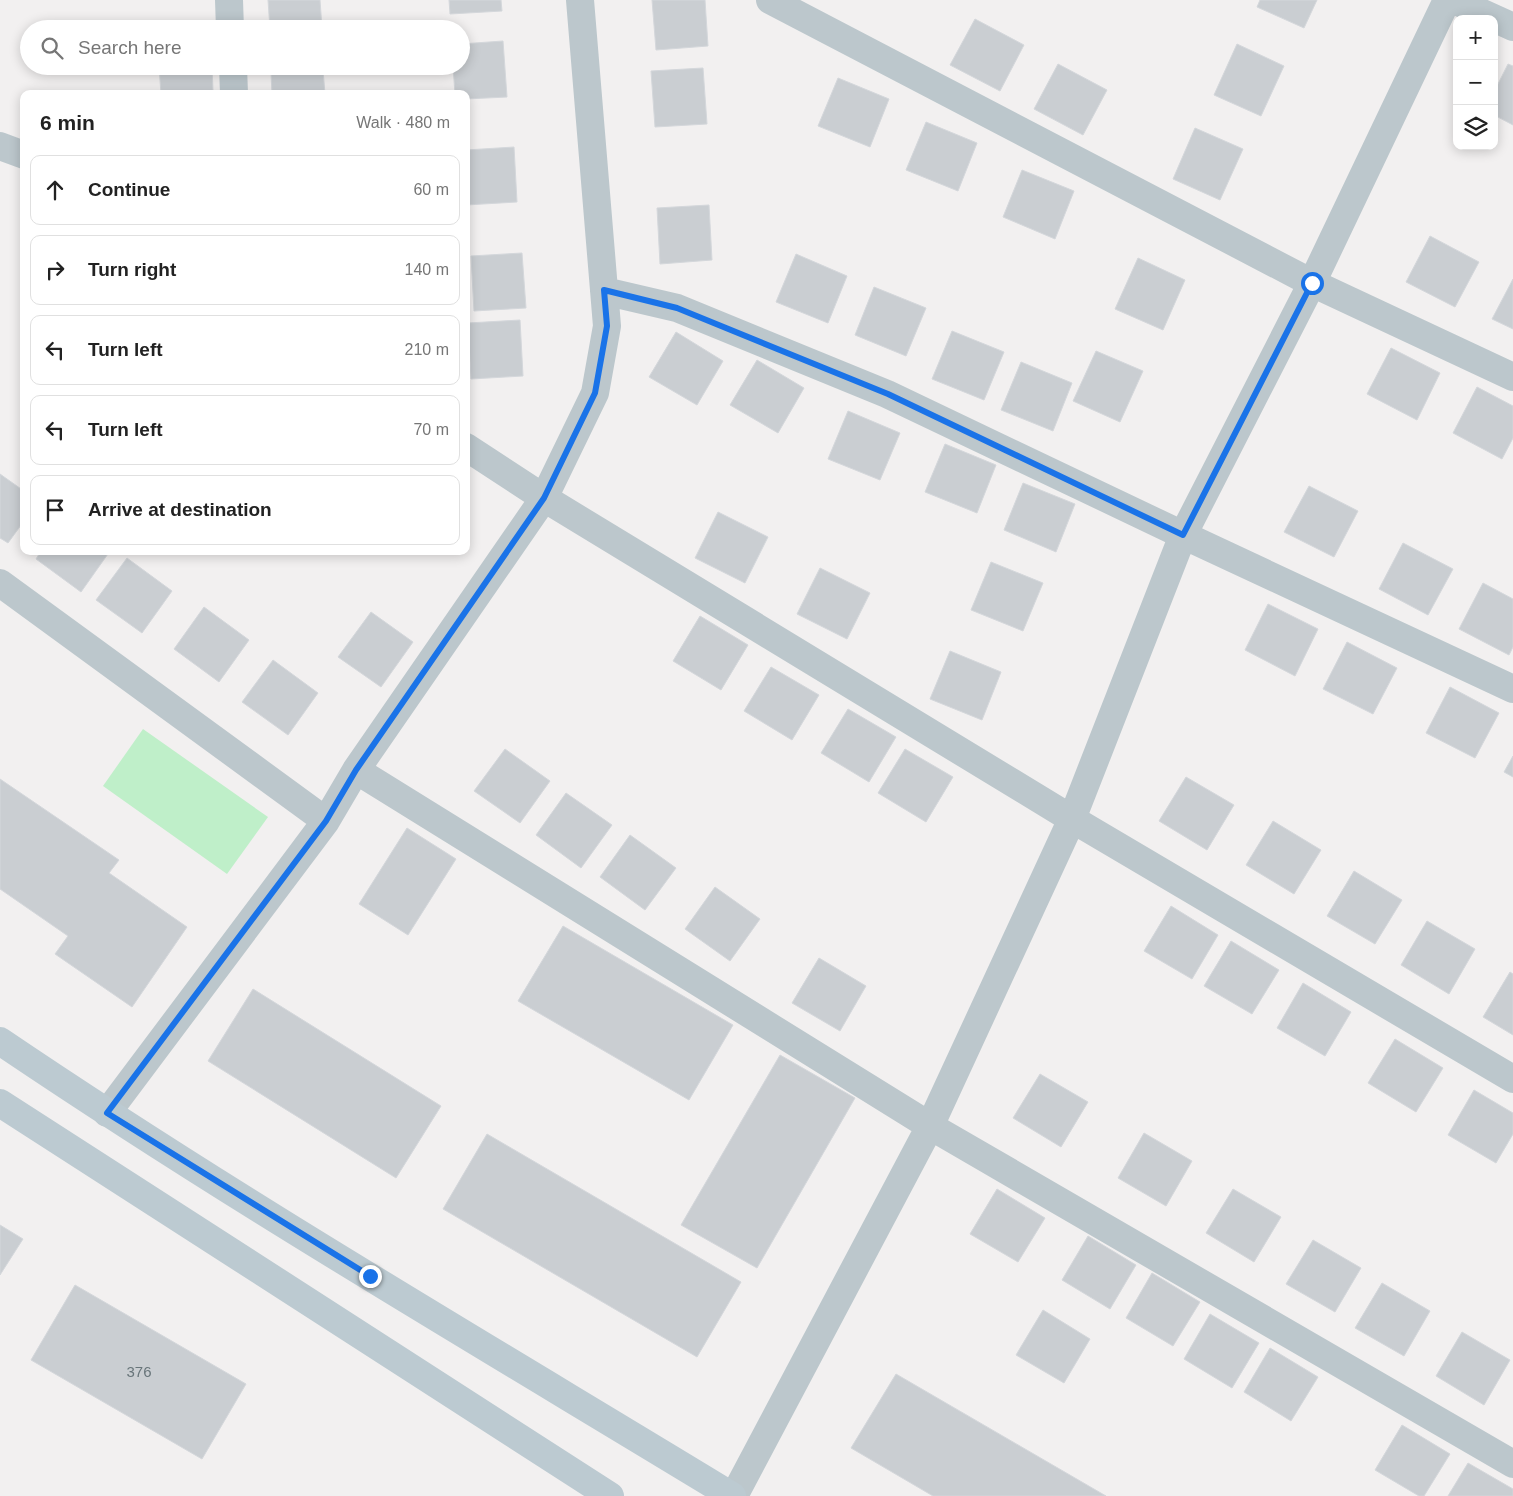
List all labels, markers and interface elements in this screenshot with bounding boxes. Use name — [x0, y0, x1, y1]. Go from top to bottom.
map controls — [1453, 15, 1498, 150]
button: + — [1453, 15, 1498, 60]
search box — [20, 20, 470, 75]
icon: search — [38, 34, 66, 62]
text: Search here — [78, 37, 182, 58]
button: − — [1453, 60, 1498, 105]
button: layers — [1453, 105, 1498, 150]
text: 6 min — [40, 111, 95, 134]
text: Walk · 480 m — [356, 114, 450, 131]
icon: ahead — [41, 176, 69, 204]
text: Continue — [88, 179, 170, 200]
text: 60 m — [413, 181, 449, 198]
icon: right — [41, 256, 69, 284]
text: Turn right — [88, 259, 176, 280]
text: 140 m — [405, 261, 449, 278]
route start — [1301, 272, 1324, 295]
icon: left — [41, 336, 69, 364]
text: Turn left — [88, 339, 163, 360]
text: 210 m — [405, 341, 449, 358]
icon: left — [41, 416, 69, 444]
text: Turn left — [88, 419, 163, 440]
text: 70 m — [413, 421, 449, 438]
icon: arrive — [41, 496, 69, 524]
text: Arrive at destination — [88, 499, 272, 520]
route end — [359, 1265, 382, 1288]
house number: 376 — [126, 1363, 152, 1380]

